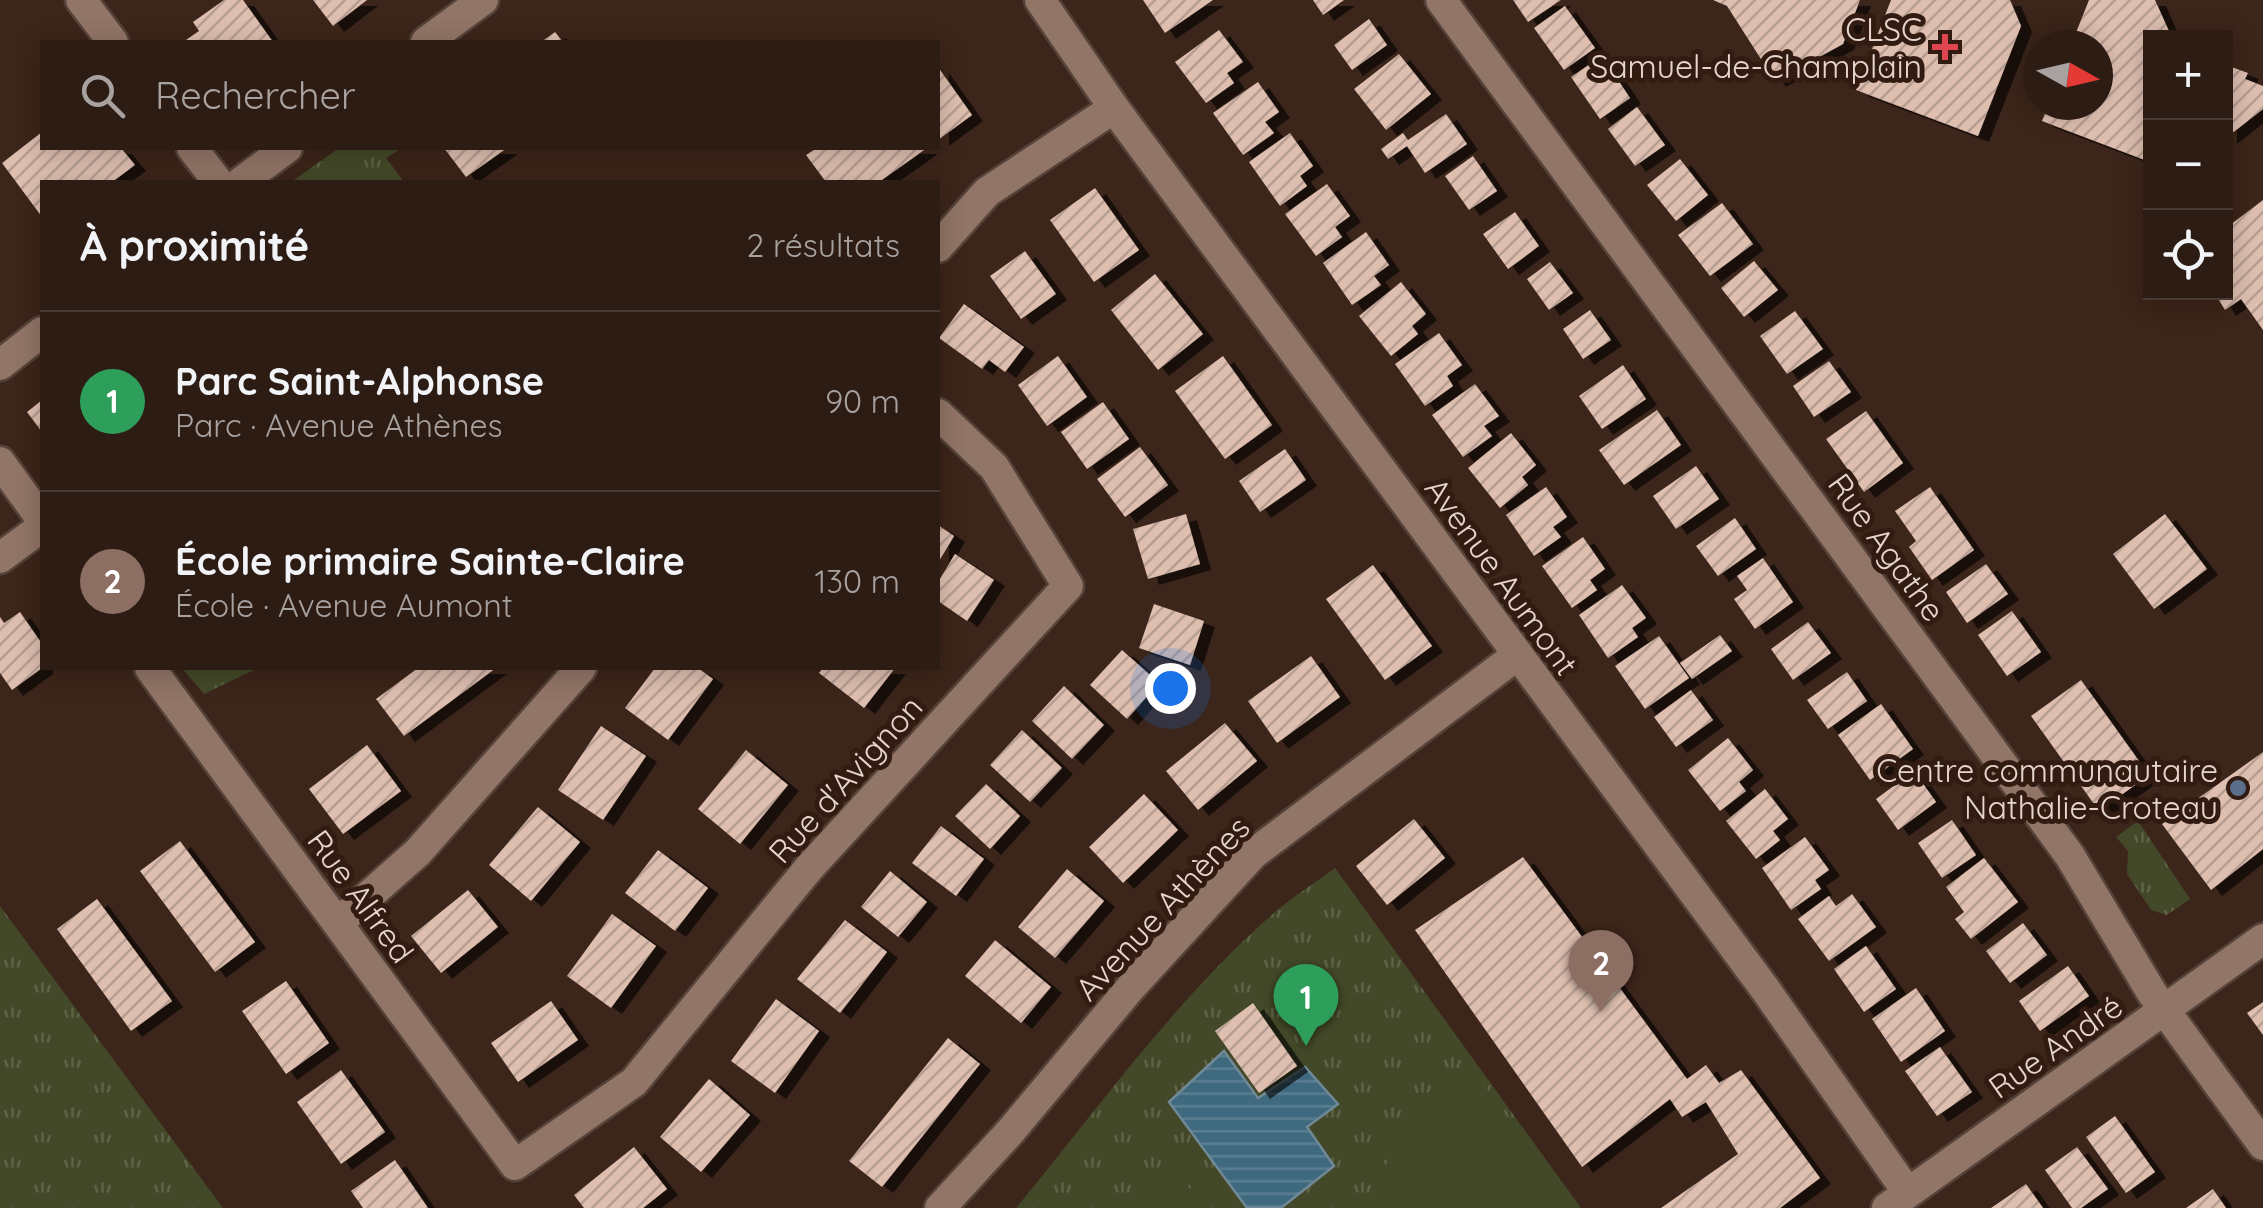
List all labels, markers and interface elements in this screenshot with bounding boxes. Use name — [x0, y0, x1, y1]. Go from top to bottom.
place label: CLSC Samuel-de-Champlain — [1590, 9, 1922, 86]
north arrow — [2023, 30, 2113, 120]
map controls — [2143, 30, 2233, 300]
button: + — [2143, 30, 2233, 120]
marker: CLSC Samuel-de-Champlain — [1932, 34, 1958, 60]
search box — [40, 40, 940, 150]
icon: search — [75, 68, 130, 123]
text: Rechercher — [155, 71, 356, 119]
button: − — [2143, 120, 2233, 210]
button: locate — [2143, 210, 2233, 300]
text: À proximité — [80, 219, 309, 272]
text: 2 résultats — [747, 225, 900, 265]
text: Parc Saint-Alphonse — [175, 357, 544, 405]
text: 1 — [106, 381, 119, 421]
text: 90 m — [825, 381, 900, 421]
text: Parc · Avenue Athènes — [175, 405, 503, 445]
street label: Rue Agathe — [1820, 465, 1954, 629]
street label: Avenue Aumont — [1417, 469, 1587, 683]
text: École primaire Sainte-Claire — [175, 537, 685, 585]
text: 2 — [103, 561, 122, 601]
text: 130 m — [814, 561, 900, 601]
text: École · Avenue Aumont — [175, 585, 513, 625]
your location — [1145, 663, 1196, 714]
street label: Rue d'Avignon — [759, 687, 931, 871]
place label: Centre communautaire Nathalie-Croteau — [1876, 750, 2218, 827]
marker: Centre communautaire Nathalie-Croteau — [2227, 777, 2249, 799]
street label: Avenue Athènes — [1066, 808, 1258, 1008]
street label: Rue Alfred — [299, 822, 423, 970]
pin: 2 — [1568, 930, 1634, 1012]
pin: 1 — [1274, 964, 1338, 1046]
street label: Rue André — [1980, 985, 2130, 1107]

